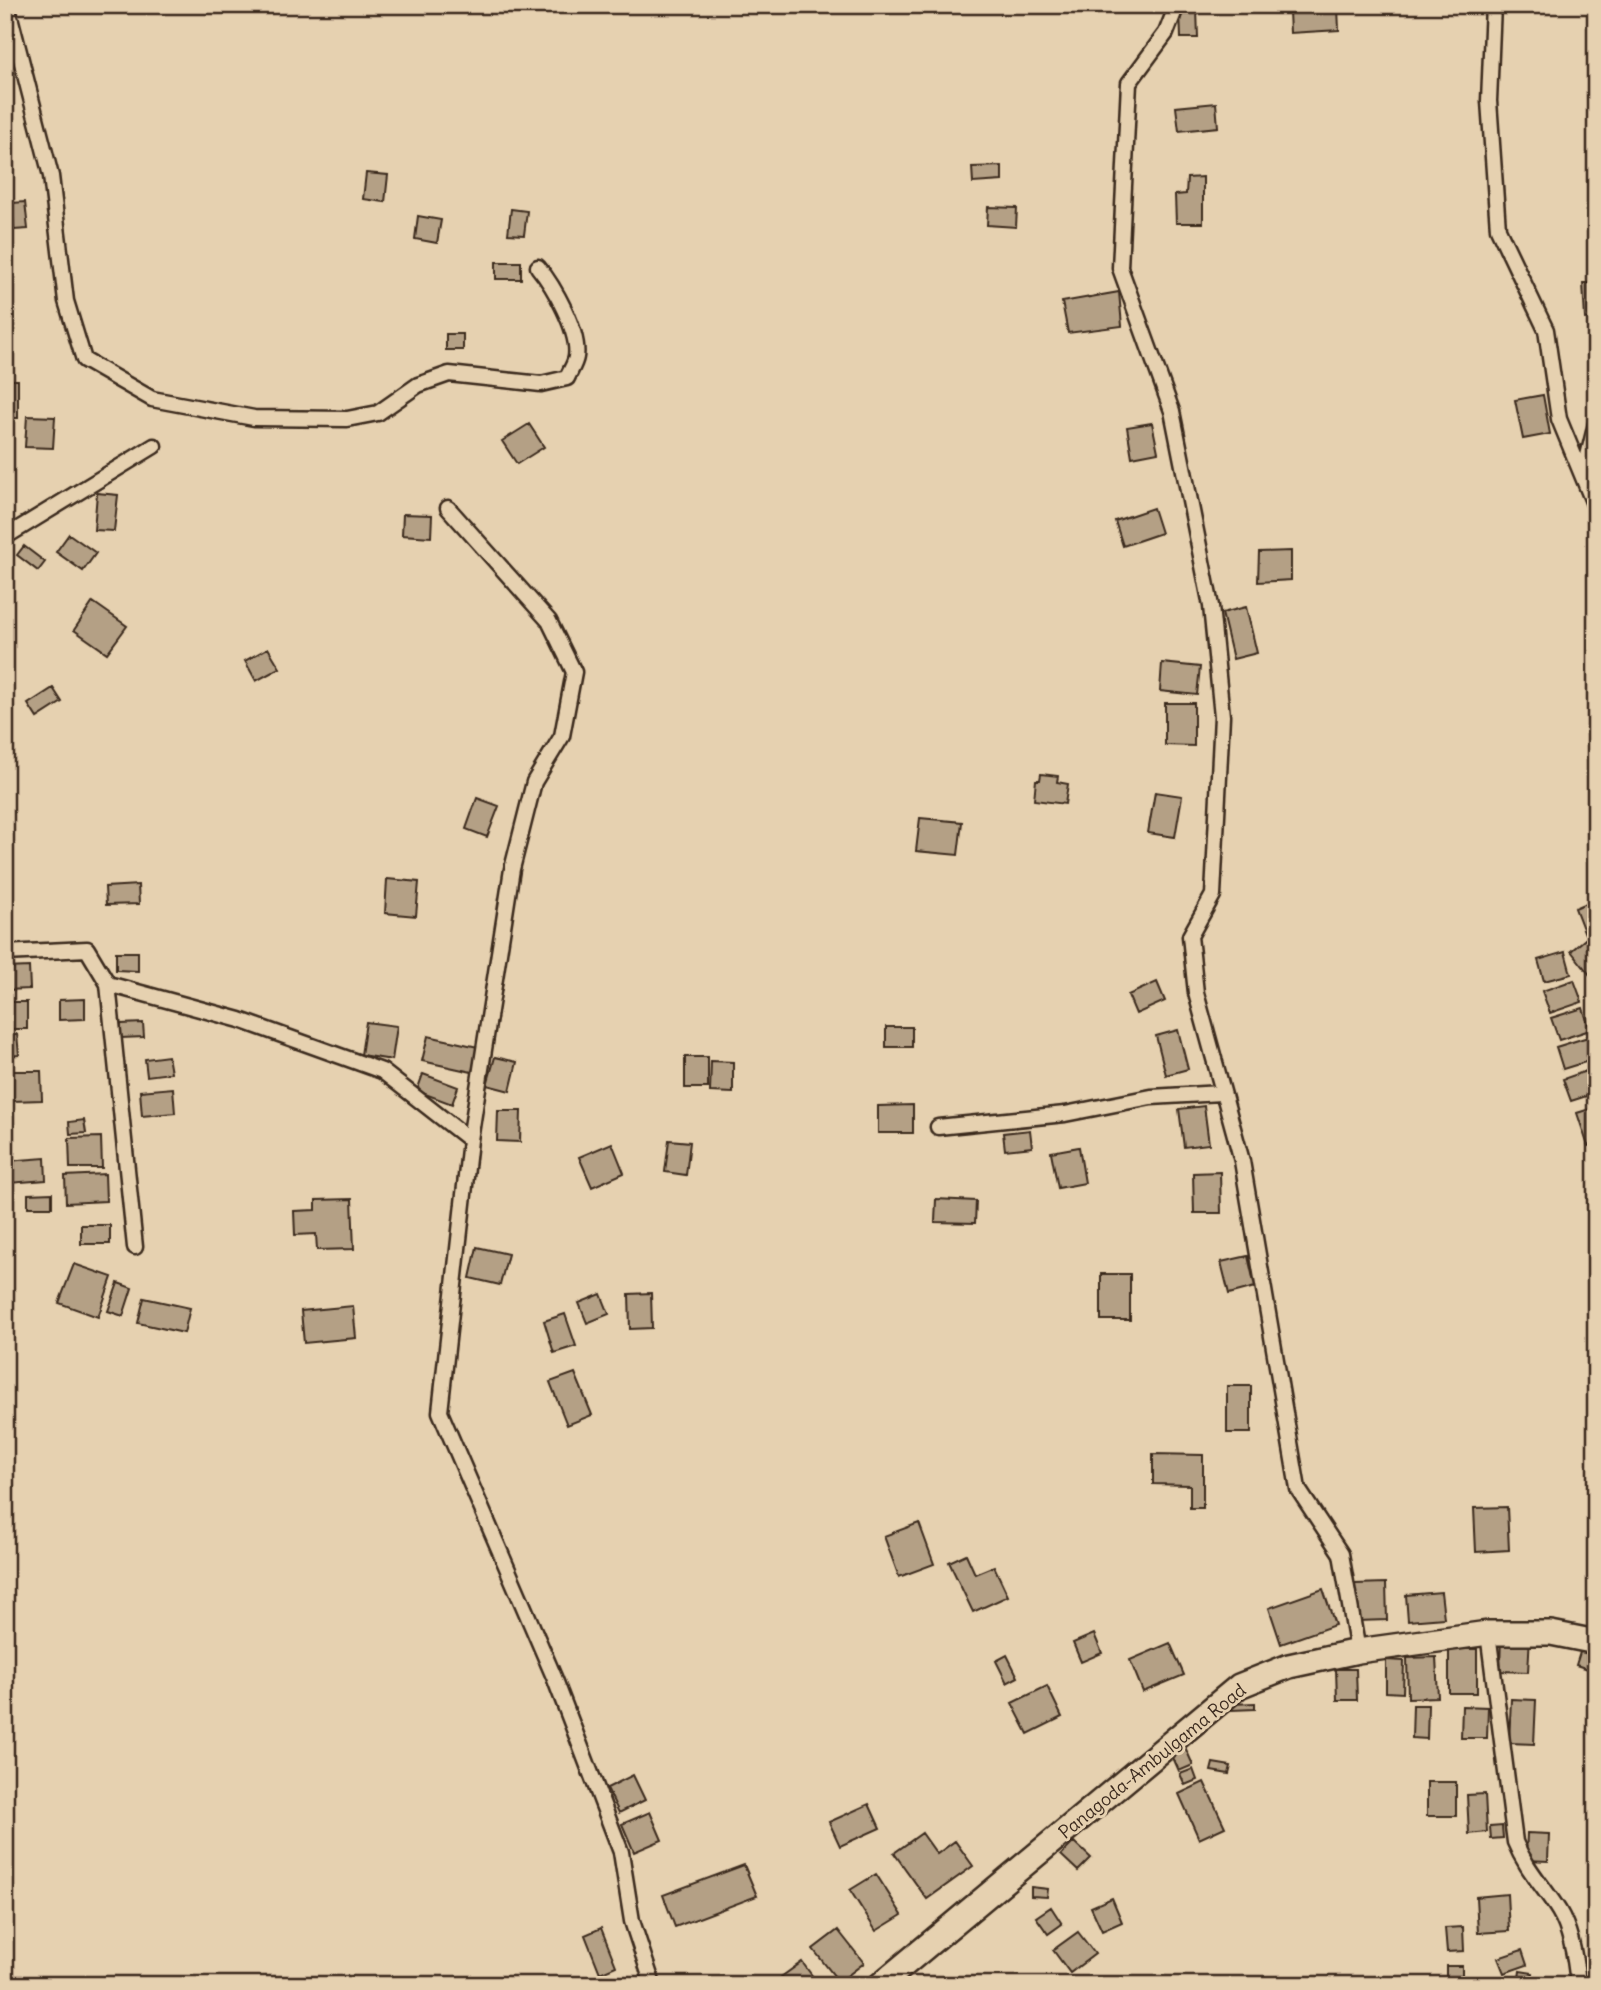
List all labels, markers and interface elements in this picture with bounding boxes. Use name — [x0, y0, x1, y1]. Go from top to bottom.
street label: Panagoda-Ambulgama Road — [1054, 1678, 1251, 1844]

